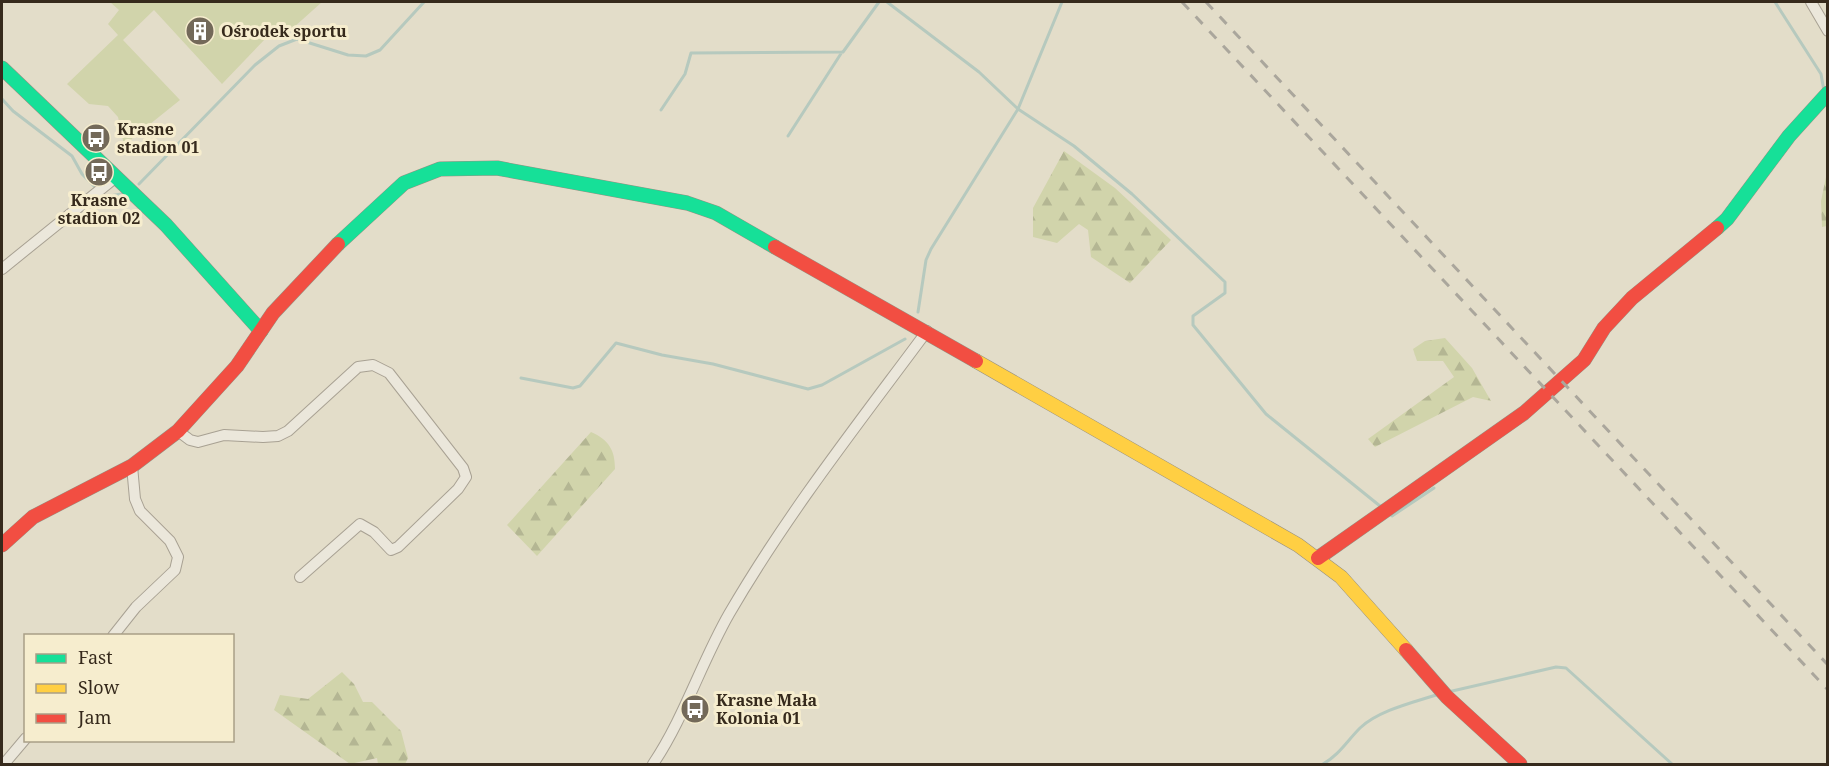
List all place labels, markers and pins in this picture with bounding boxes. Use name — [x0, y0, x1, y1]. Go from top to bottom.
building icon: Ośrodek sportu — [184, 15, 216, 47]
place label: Ośrodek sportu — [221, 20, 347, 42]
place label: Krasne stadion 01 — [117, 118, 200, 158]
bus stop icon: Krasne stadion 01 — [80, 122, 112, 154]
bus stop icon: Krasne stadion 02 — [83, 156, 115, 188]
place label: Krasne stadion 02 — [58, 189, 140, 229]
place label: Krasne Mała Kolonia 01 — [716, 689, 818, 729]
bus stop icon: Krasne Mała Kolonia 01 — [679, 693, 711, 725]

